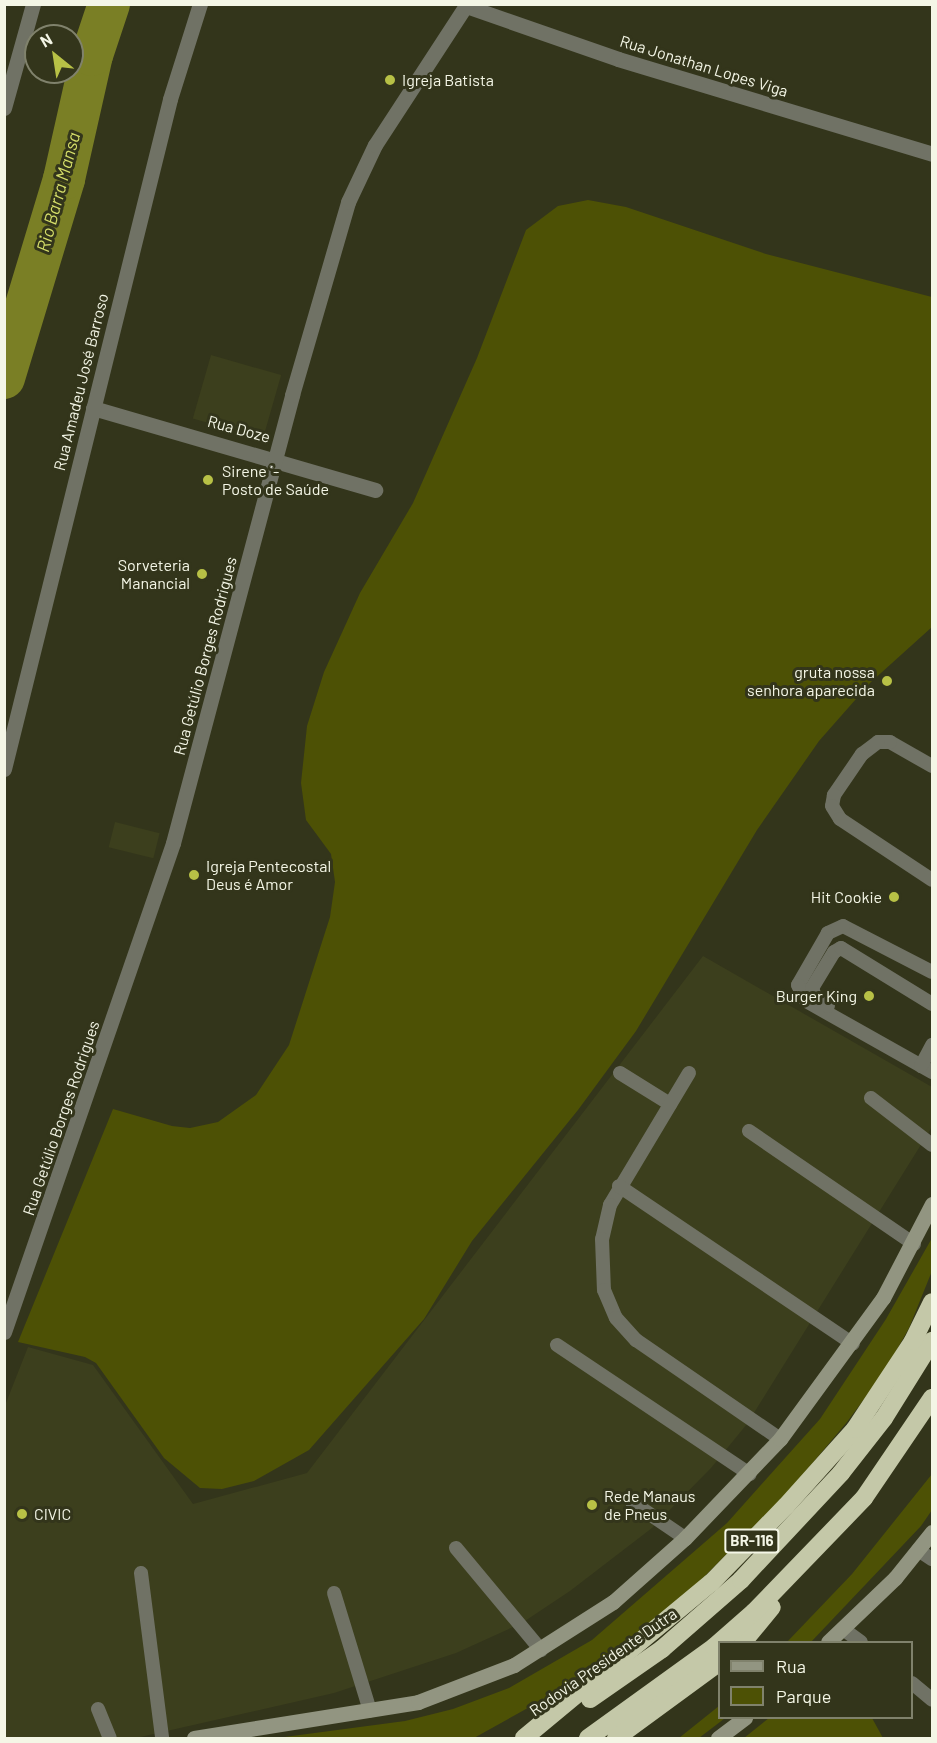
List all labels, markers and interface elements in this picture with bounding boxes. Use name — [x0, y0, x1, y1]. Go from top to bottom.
north arrow — [24, 24, 84, 84]
text: N — [36, 29, 55, 51]
street label: Rua Jonathan Lopes Viga — [618, 31, 790, 101]
place label: Igreja Batista — [402, 70, 494, 90]
marker: Igreja Batista — [383, 73, 397, 87]
water label: Rio Barra Mansa — [32, 130, 84, 254]
street label: Rua Amadeu José Barroso — [50, 291, 112, 473]
street label: Rua Doze — [206, 411, 272, 447]
place label: Sirene ´- Posto de Saúde — [222, 461, 329, 499]
marker: Sirene ´- Posto de Saúde — [199, 471, 217, 489]
place label: Sorveteria Manancial — [118, 555, 190, 593]
street label: Rua Getúlio Borges Rodrigues — [169, 555, 241, 757]
marker: Sorveteria Manancial — [195, 567, 209, 581]
place label: gruta nossa senhora aparecida — [747, 662, 875, 700]
marker: gruta nossa senhora aparecida — [880, 674, 894, 688]
place label: Igreja Pentecostal Deus é Amor — [206, 856, 331, 894]
marker: Igreja Pentecostal Deus é Amor — [187, 868, 201, 882]
place label: Hit Cookie — [811, 887, 882, 907]
marker: Hit Cookie — [887, 890, 901, 904]
place label: Burger King — [776, 986, 857, 1006]
marker: Burger King — [862, 989, 876, 1003]
street label: Rua Getúlio Borges Rodrigues — [19, 1018, 103, 1218]
place label: Rede Manaus de Pneus — [604, 1486, 695, 1524]
marker: Rede Manaus de Pneus — [585, 1498, 599, 1512]
place label: CIVIC — [34, 1504, 71, 1524]
marker: CIVIC — [15, 1507, 29, 1521]
road number: BR-116 — [724, 1529, 780, 1553]
street label: Rodovia Presidente Dutra — [526, 1604, 680, 1720]
legend — [718, 1641, 913, 1719]
text: Rua — [776, 1655, 806, 1677]
text: Parque — [776, 1685, 831, 1707]

